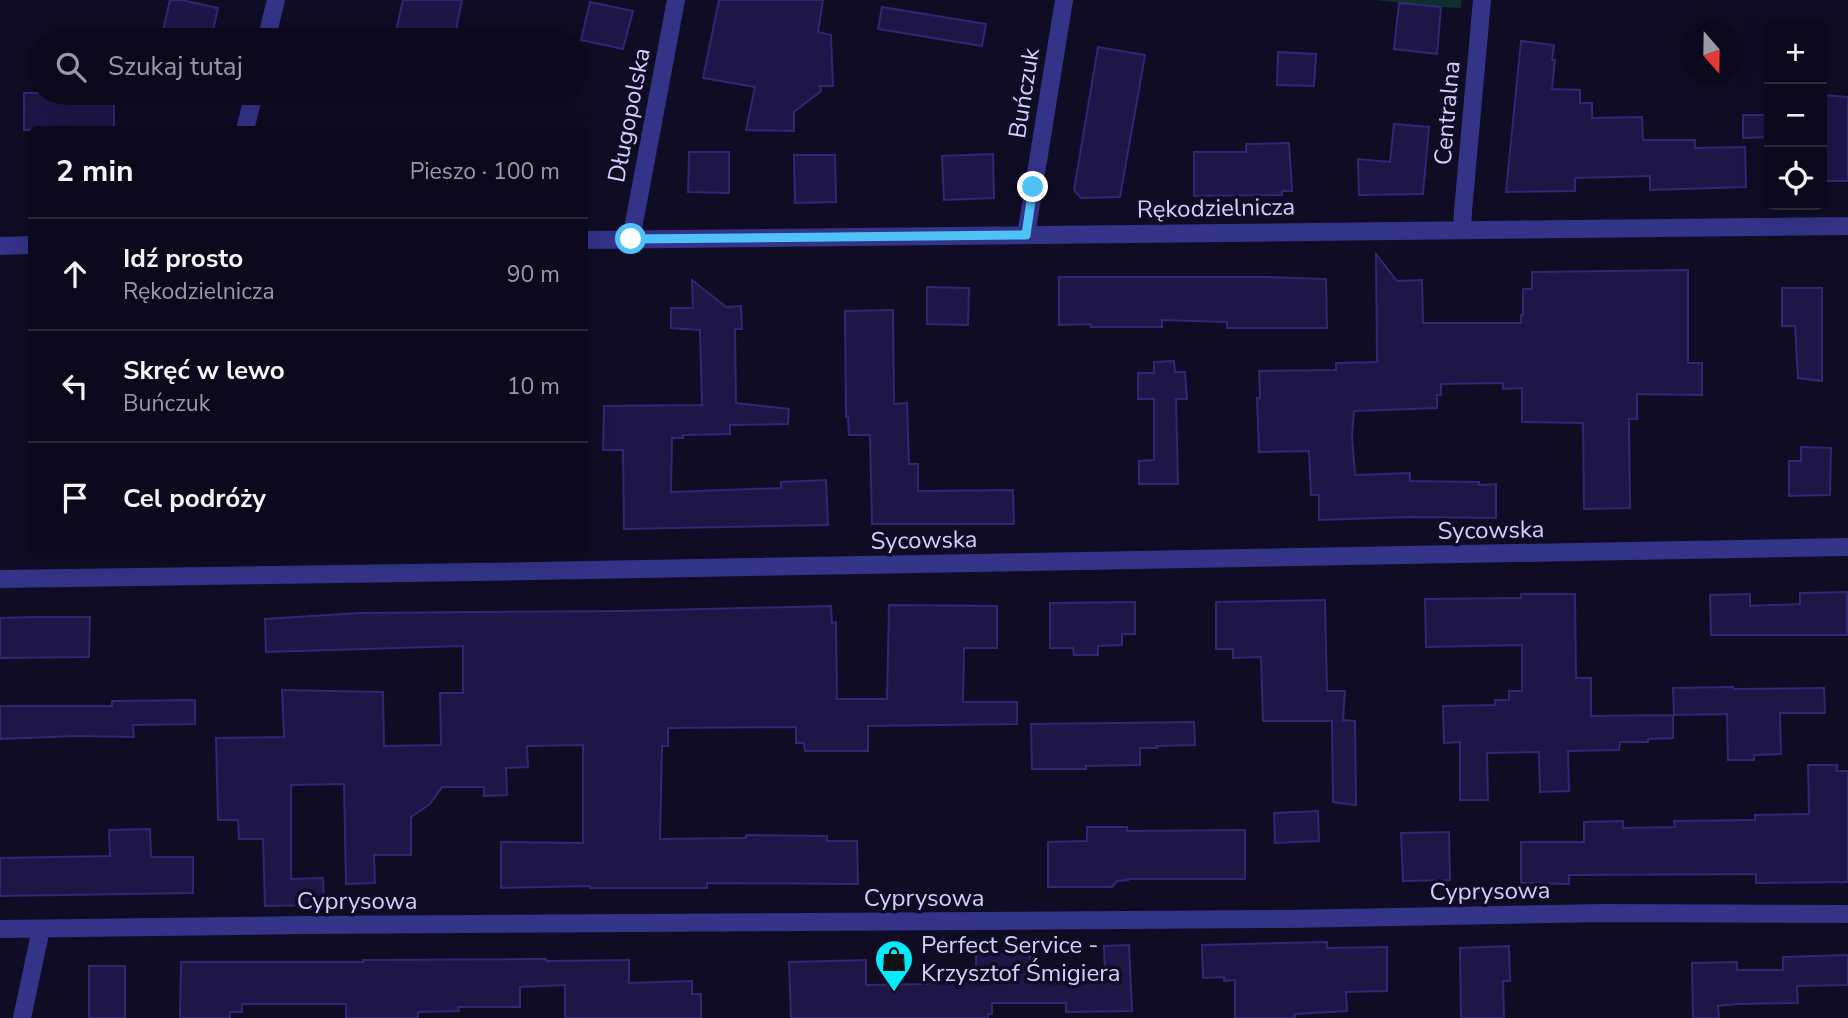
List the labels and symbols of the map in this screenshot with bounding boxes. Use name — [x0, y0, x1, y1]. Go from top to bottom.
north arrow — [1680, 21, 1743, 84]
street label: Długopolska — [600, 45, 658, 185]
street label: Buńczuk — [1001, 45, 1047, 140]
street label: Centralna — [1426, 59, 1468, 167]
route end — [1017, 171, 1048, 202]
street label: Rękodzielnicza — [1137, 191, 1295, 225]
route start — [615, 223, 646, 254]
street label: Sycowska — [1437, 513, 1545, 547]
street label: Sycowska — [870, 523, 978, 557]
street label: Cyprysowa — [1429, 874, 1551, 908]
street label: Cyprysowa — [864, 882, 984, 914]
street label: Cyprysowa — [297, 885, 417, 917]
place label: Perfect Service - Krzysztof Śmigiera — [921, 929, 1120, 989]
shop icon: Perfect Service - Krzysztof Śmigiera — [873, 938, 915, 993]

